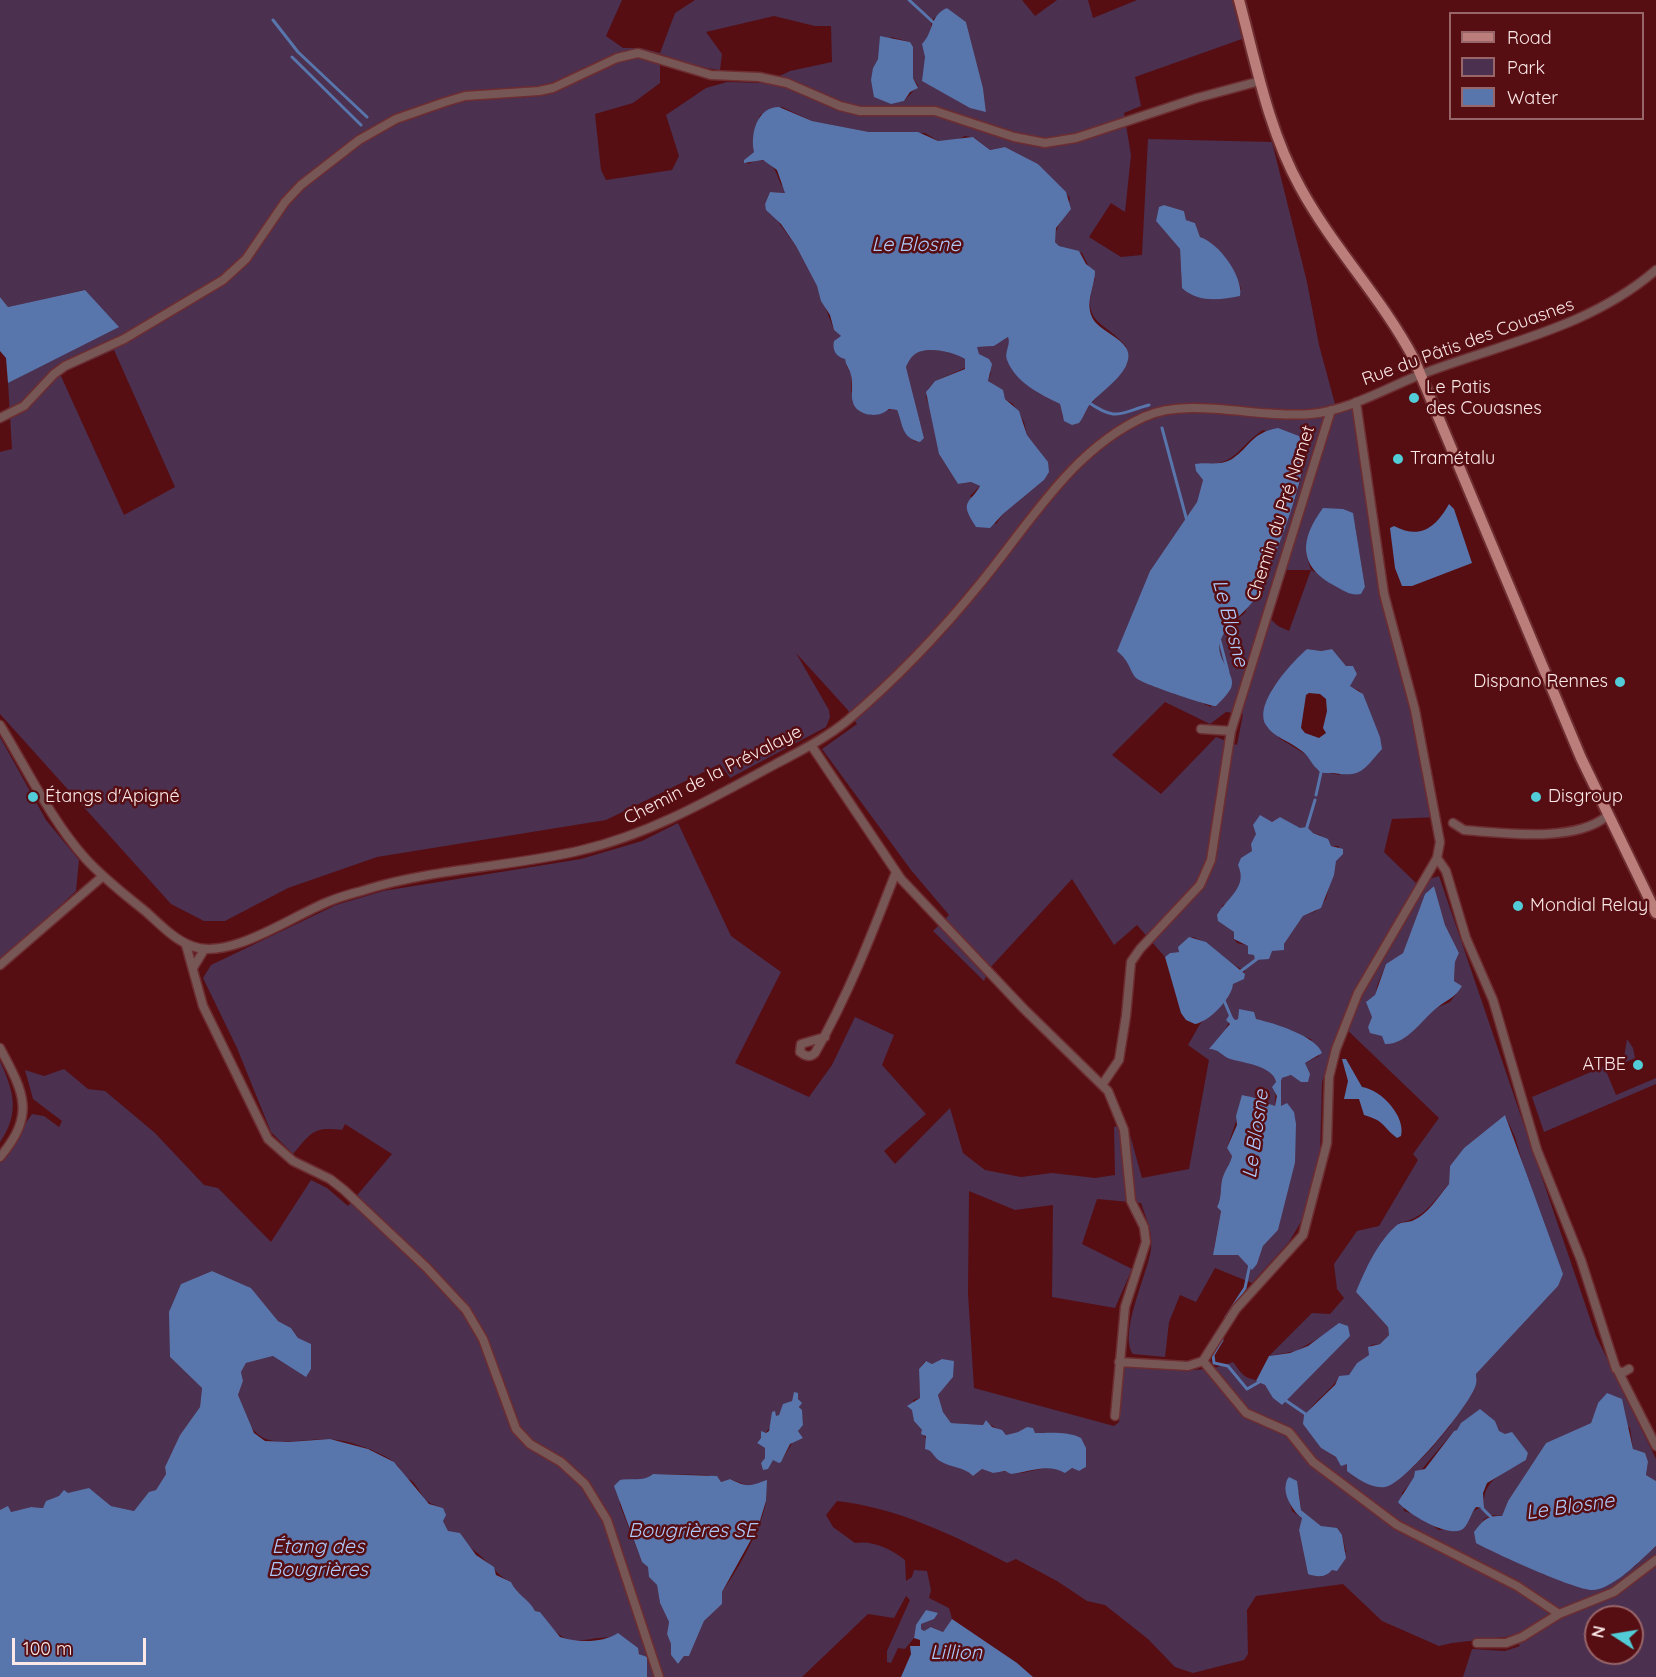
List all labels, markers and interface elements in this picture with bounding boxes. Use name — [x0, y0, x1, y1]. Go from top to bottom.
legend — [1449, 12, 1644, 120]
text: Road — [1507, 26, 1552, 49]
text: Park — [1507, 56, 1545, 79]
text: Water — [1507, 86, 1558, 109]
water label: Le Blosne — [871, 233, 961, 257]
street label: Rue du Pâtis des Couasnes — [1359, 294, 1577, 390]
place label: Le Patis des Couasnes — [1426, 377, 1542, 420]
marker: Le Patis des Couasnes — [1407, 391, 1421, 405]
street label: Chemin du Pré Namet — [1242, 423, 1320, 603]
place label: Tramétalu — [1410, 448, 1495, 470]
marker: Tramétalu — [1391, 452, 1405, 466]
water label: Le Blosne — [1207, 577, 1253, 669]
place label: Dispano Rennes — [1473, 671, 1608, 693]
marker: Dispano Rennes — [1613, 675, 1627, 689]
street label: Chemin de la Prévalaye — [620, 721, 806, 829]
place label: Étangs d'Apigné — [45, 786, 180, 808]
place label: Disgroup — [1548, 786, 1623, 808]
marker: Étangs d'Apigné — [26, 790, 40, 804]
marker: Disgroup — [1529, 790, 1543, 804]
place label: Mondial Relay — [1530, 895, 1648, 917]
marker: Mondial Relay — [1511, 899, 1525, 913]
place label: ATBE — [1582, 1054, 1626, 1076]
marker: ATBE — [1631, 1058, 1645, 1072]
water label: Le Blosne — [1238, 1088, 1274, 1180]
water label: Le Blosne — [1524, 1489, 1616, 1525]
water label: Bougrières SE — [628, 1519, 756, 1543]
water label: Étang des Bougrières — [268, 1535, 368, 1582]
north arrow — [1584, 1605, 1644, 1665]
text: N — [1587, 1624, 1609, 1640]
scale bar — [15, 1626, 148, 1664]
text: 100 m — [23, 1637, 72, 1660]
water label: Lillion — [930, 1641, 982, 1665]

